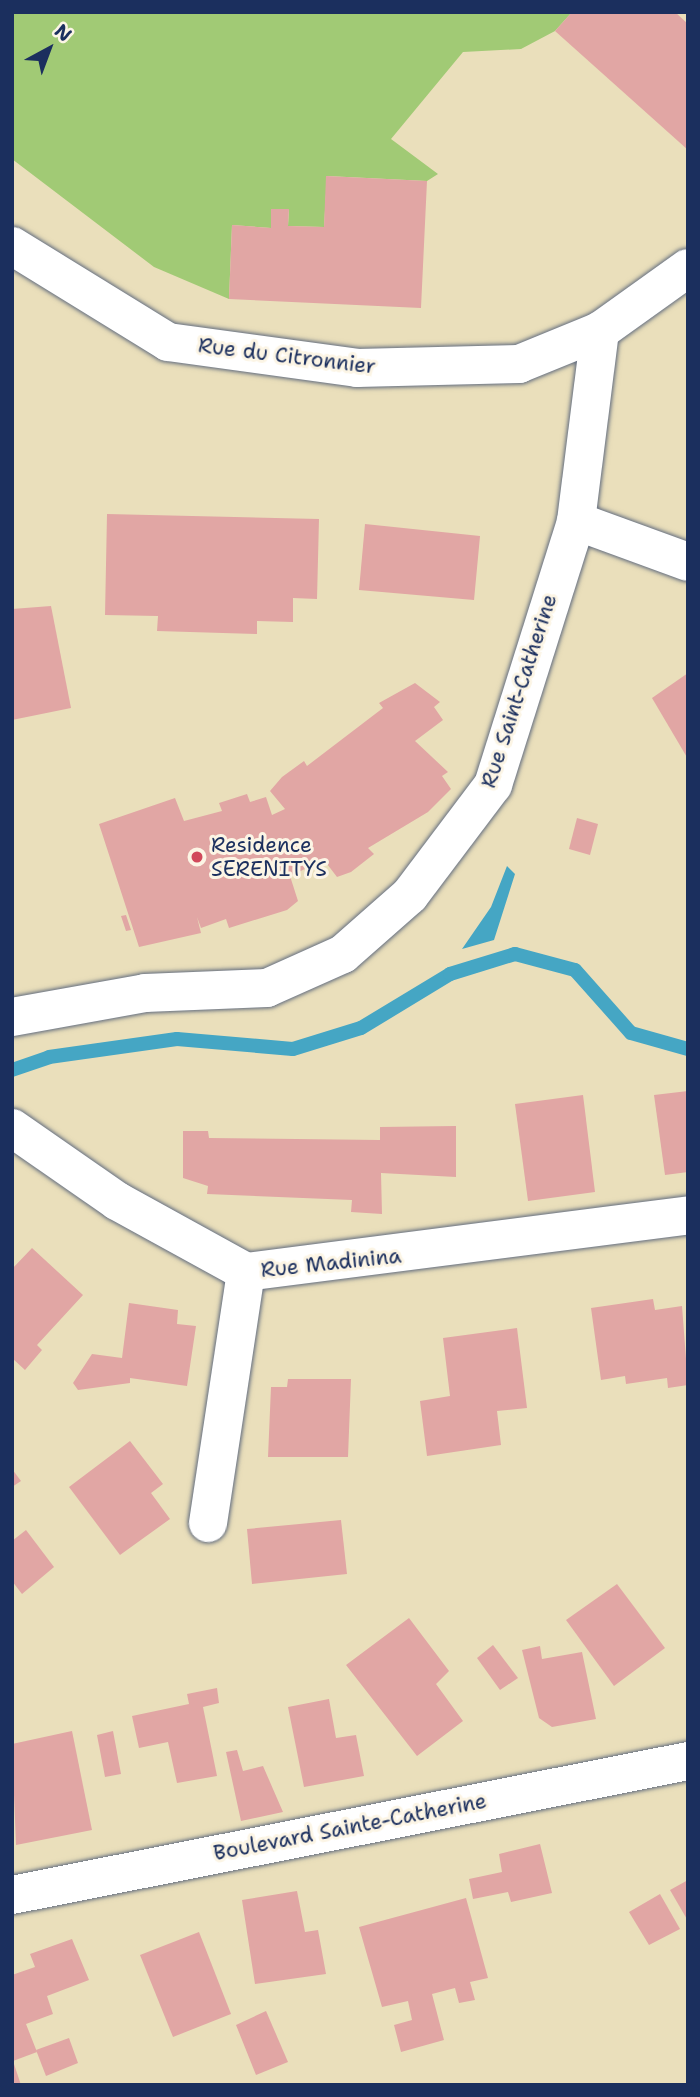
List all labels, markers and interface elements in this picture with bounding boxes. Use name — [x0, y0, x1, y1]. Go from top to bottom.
north arrow — [14, 14, 84, 84]
text: N — [49, 18, 77, 47]
street label: Rue du Citronnier — [197, 333, 377, 379]
street label: Rue Saint-Catherine — [476, 591, 562, 791]
place label: Residence SERENITYS — [211, 832, 327, 882]
marker: Residence SERENITYS — [189, 849, 205, 865]
street label: Rue Madinina — [260, 1243, 402, 1283]
street label: Boulevard Sainte-Catherine — [211, 1788, 489, 1866]

